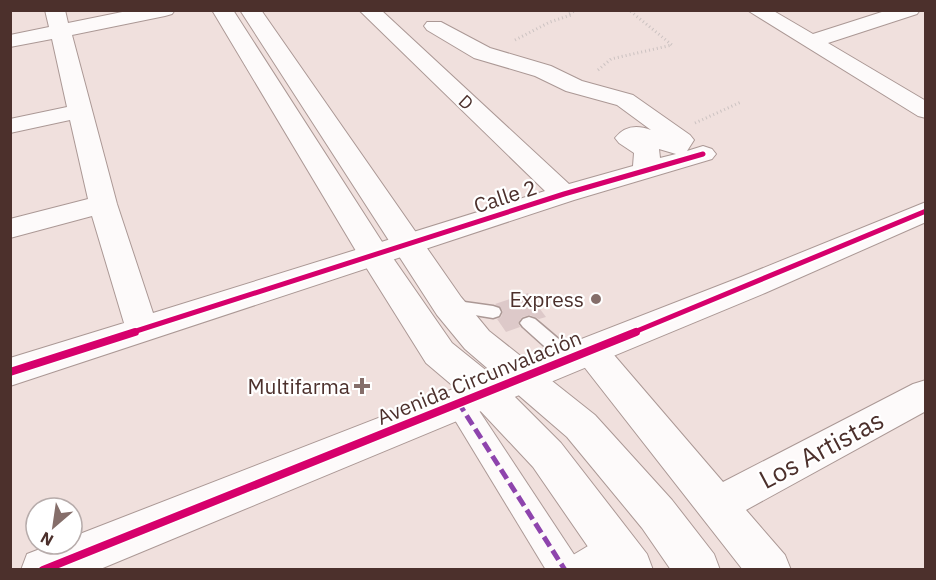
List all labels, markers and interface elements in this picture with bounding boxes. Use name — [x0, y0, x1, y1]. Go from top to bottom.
street label: D — [454, 89, 478, 115]
street label: Calle 2 — [470, 173, 540, 219]
place label: Express — [509, 285, 584, 313]
marker: Express — [589, 292, 603, 306]
street label: Avenida Circunvalación — [373, 323, 585, 431]
place label: Multifarma — [248, 372, 350, 400]
marker: Multifarma — [355, 379, 369, 393]
street label: Los Artistas — [753, 402, 889, 496]
north arrow — [24, 496, 84, 556]
text: N — [37, 528, 57, 551]

